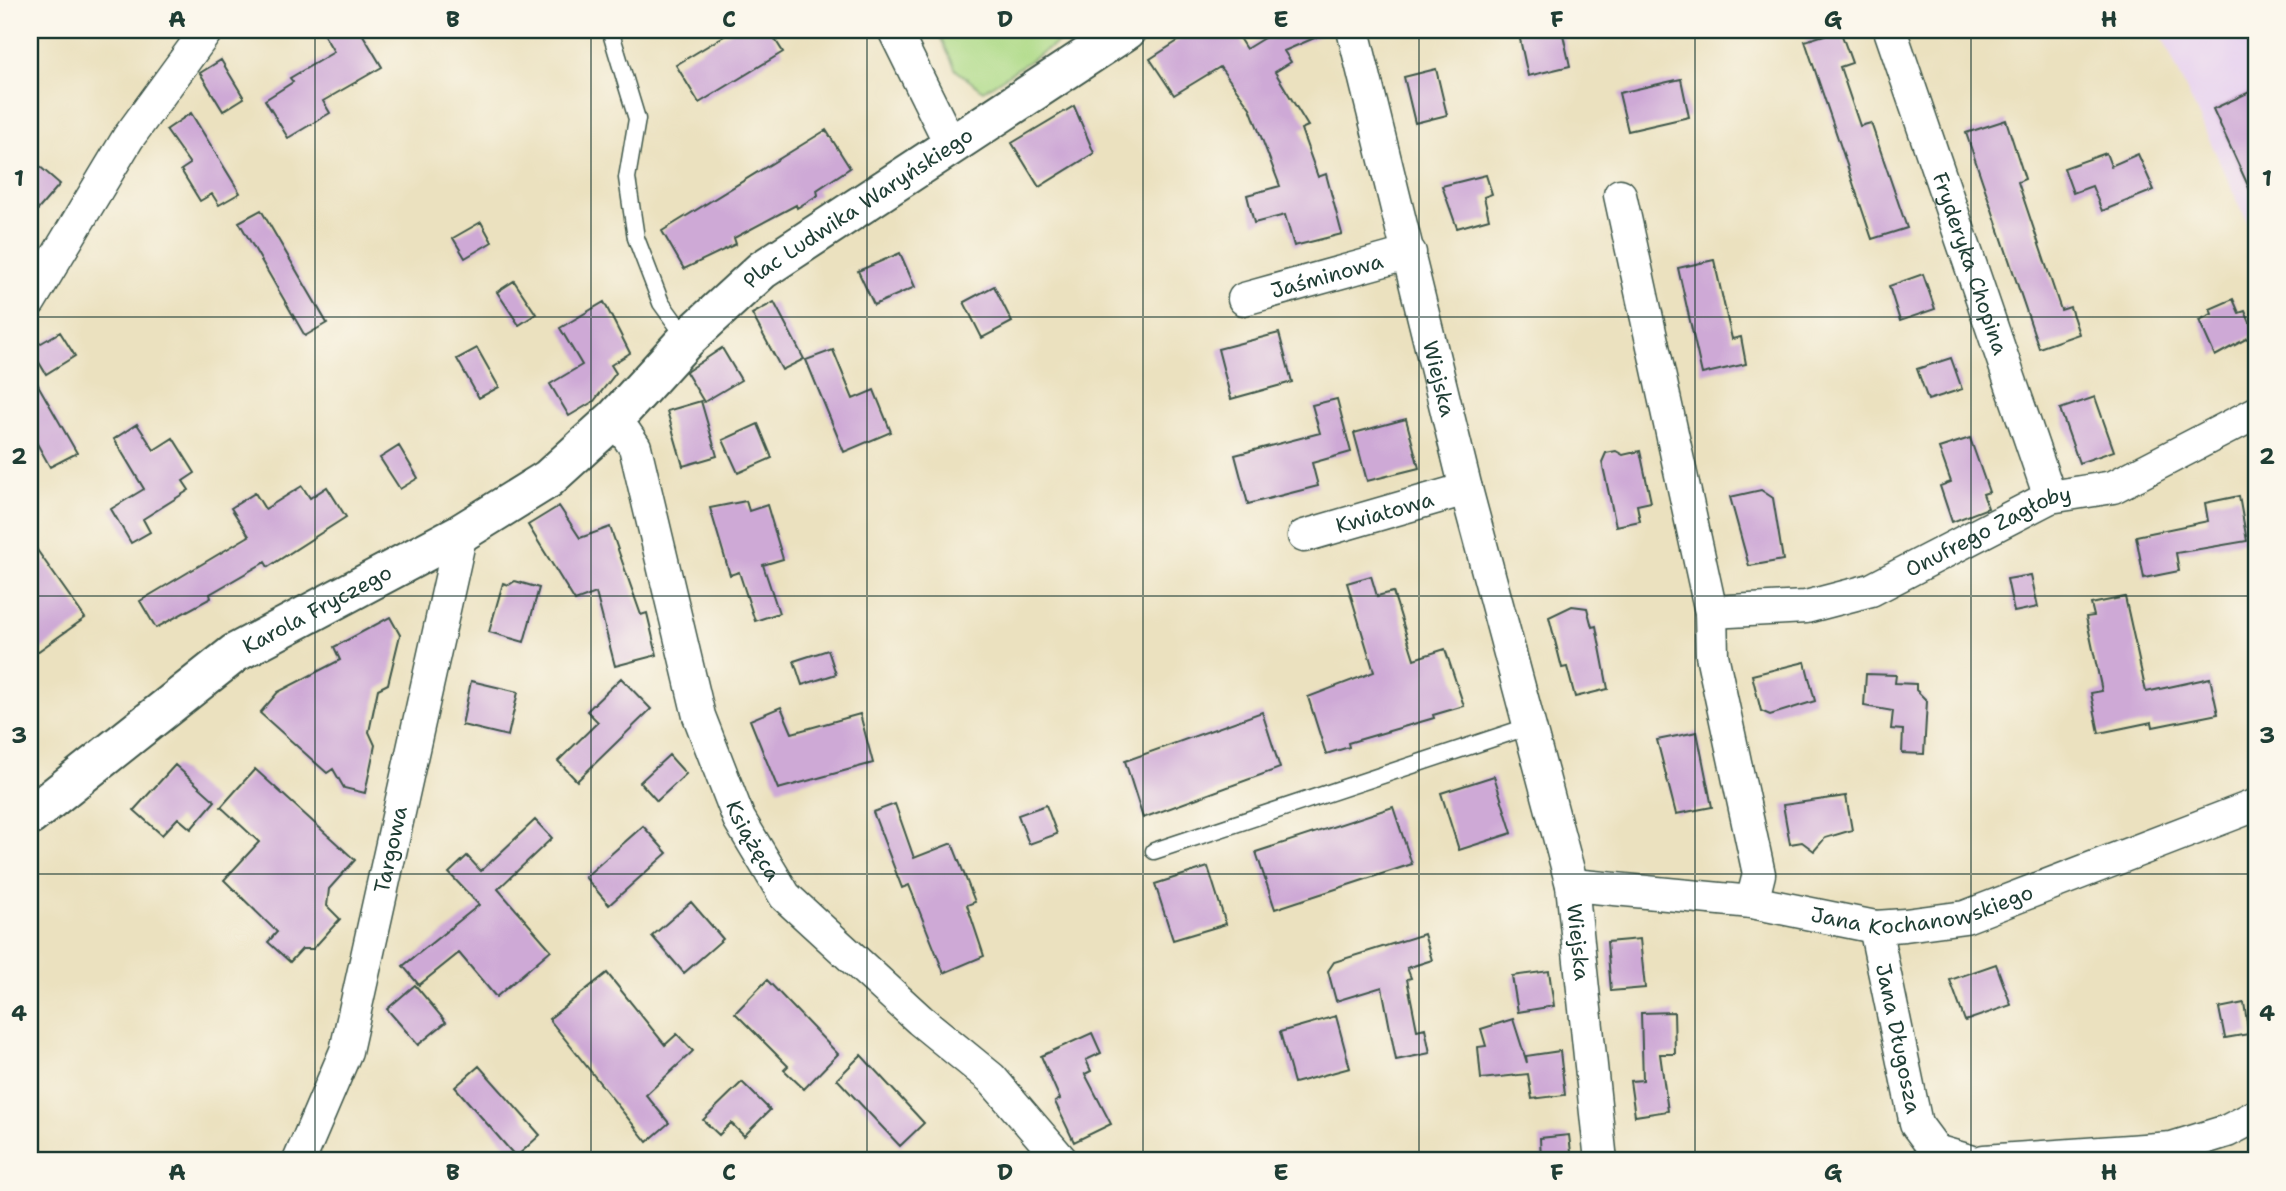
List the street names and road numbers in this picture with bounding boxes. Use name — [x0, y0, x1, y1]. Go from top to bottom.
street label: Plac Ludwika Waryńskiego — [737, 121, 978, 295]
street label: Fryderyka Chopina — [1926, 169, 2014, 359]
street label: Jaśminowa — [1268, 247, 1386, 305]
street label: Wiejska — [1416, 338, 1462, 420]
street label: Onufrego Zagłoby — [1900, 480, 2073, 584]
street label: Kwiatowa — [1332, 485, 1437, 540]
street label: Karola Fryczego — [238, 558, 397, 660]
street label: Książęca — [719, 797, 787, 886]
street label: Targowa — [367, 803, 414, 896]
street label: Jana Kochanowskiego — [1808, 878, 2037, 942]
street label: Wiejska — [1560, 902, 1596, 982]
street label: Jana Długosza — [1869, 961, 1927, 1116]

